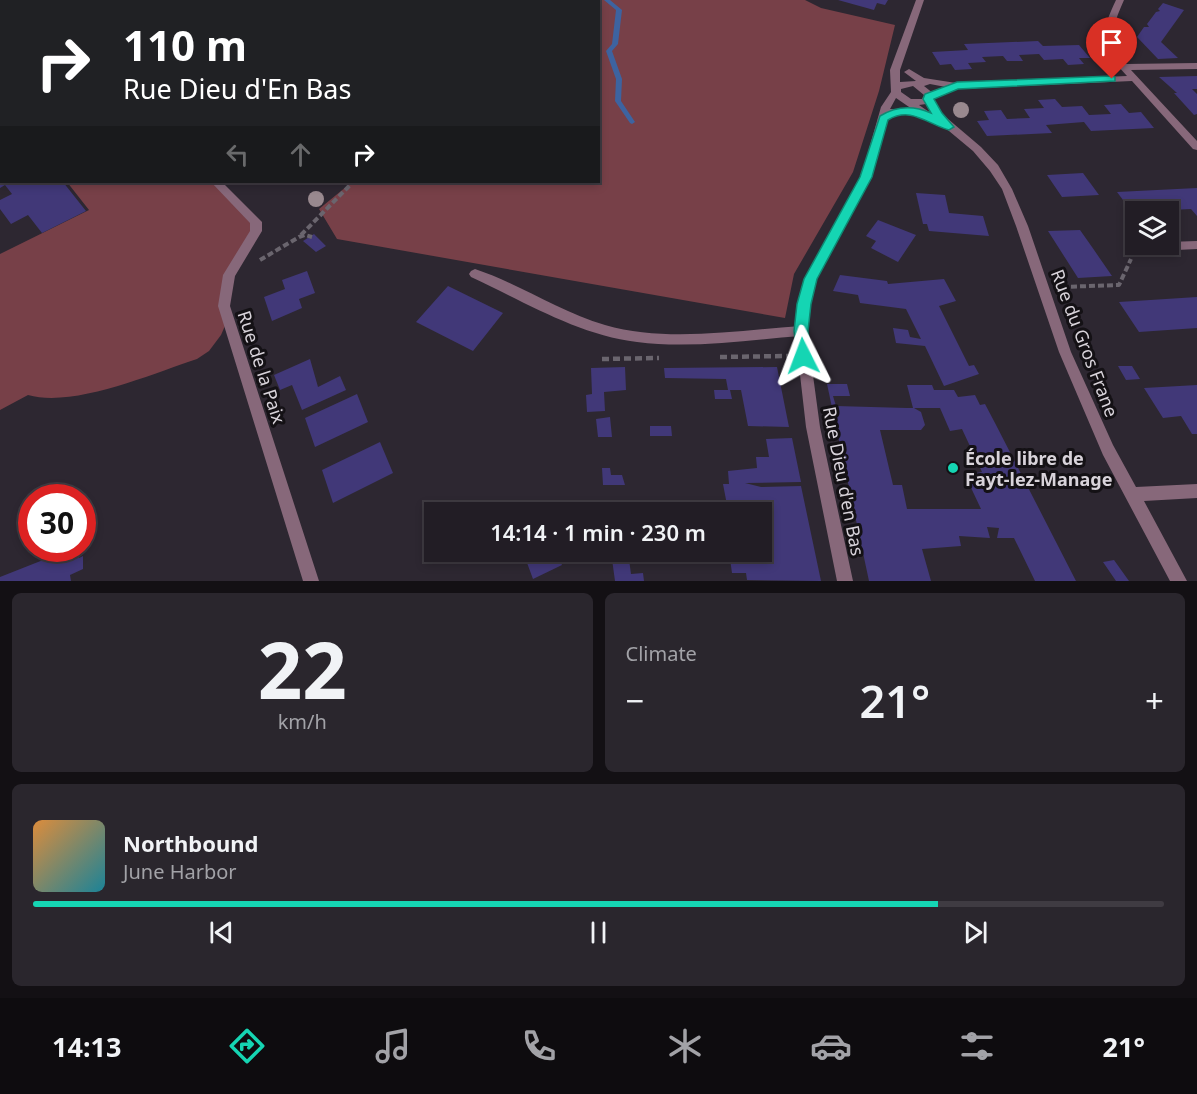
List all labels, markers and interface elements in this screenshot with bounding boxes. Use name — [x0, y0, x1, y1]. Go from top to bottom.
text: 110 m — [123, 16, 247, 73]
pin — [1086, 17, 1137, 79]
icon: right — [24, 24, 102, 102]
icon: arrive — [1095, 26, 1128, 59]
text: Rue Dieu d'En Bas — [123, 70, 351, 107]
icon: left — [221, 138, 254, 171]
icon: ahead — [284, 138, 317, 171]
icon: right — [347, 138, 380, 171]
map controls — [1125, 201, 1179, 255]
button: layers — [1125, 201, 1179, 255]
street label: Rue du Gros Frane — [1046, 266, 1124, 420]
street label: Rue de la Paix — [232, 307, 292, 427]
position arrow — [771, 324, 835, 388]
street label: Rue Dieu d'en Bas — [818, 404, 870, 558]
place label: École libre de Fayt-lez-Manage — [965, 446, 1112, 491]
marker: École libre de Fayt-lez-Manage — [946, 461, 960, 475]
speed limit sign: 30 — [18, 484, 96, 562]
text: 14:14 · 1 min · 230 m — [490, 517, 706, 547]
text: 22 — [258, 616, 347, 722]
text: Climate — [626, 640, 697, 667]
text: 21° — [859, 670, 930, 731]
text: − — [626, 678, 644, 723]
text: + — [1145, 678, 1164, 723]
text: km/h — [278, 708, 327, 735]
text: Northbound — [123, 828, 258, 858]
text: June Harbor — [123, 858, 237, 885]
icon: previous — [205, 916, 238, 949]
icon: pause — [582, 916, 615, 949]
icon: next — [959, 916, 992, 949]
icon: directions — [226, 1025, 268, 1067]
icon: music — [372, 1025, 414, 1067]
icon: phone — [518, 1025, 560, 1067]
icon: climate — [664, 1025, 706, 1067]
icon: car — [810, 1025, 852, 1067]
icon: filters — [956, 1025, 998, 1067]
text: 14:13 — [52, 1028, 121, 1065]
text: 21° — [1103, 1028, 1145, 1065]

